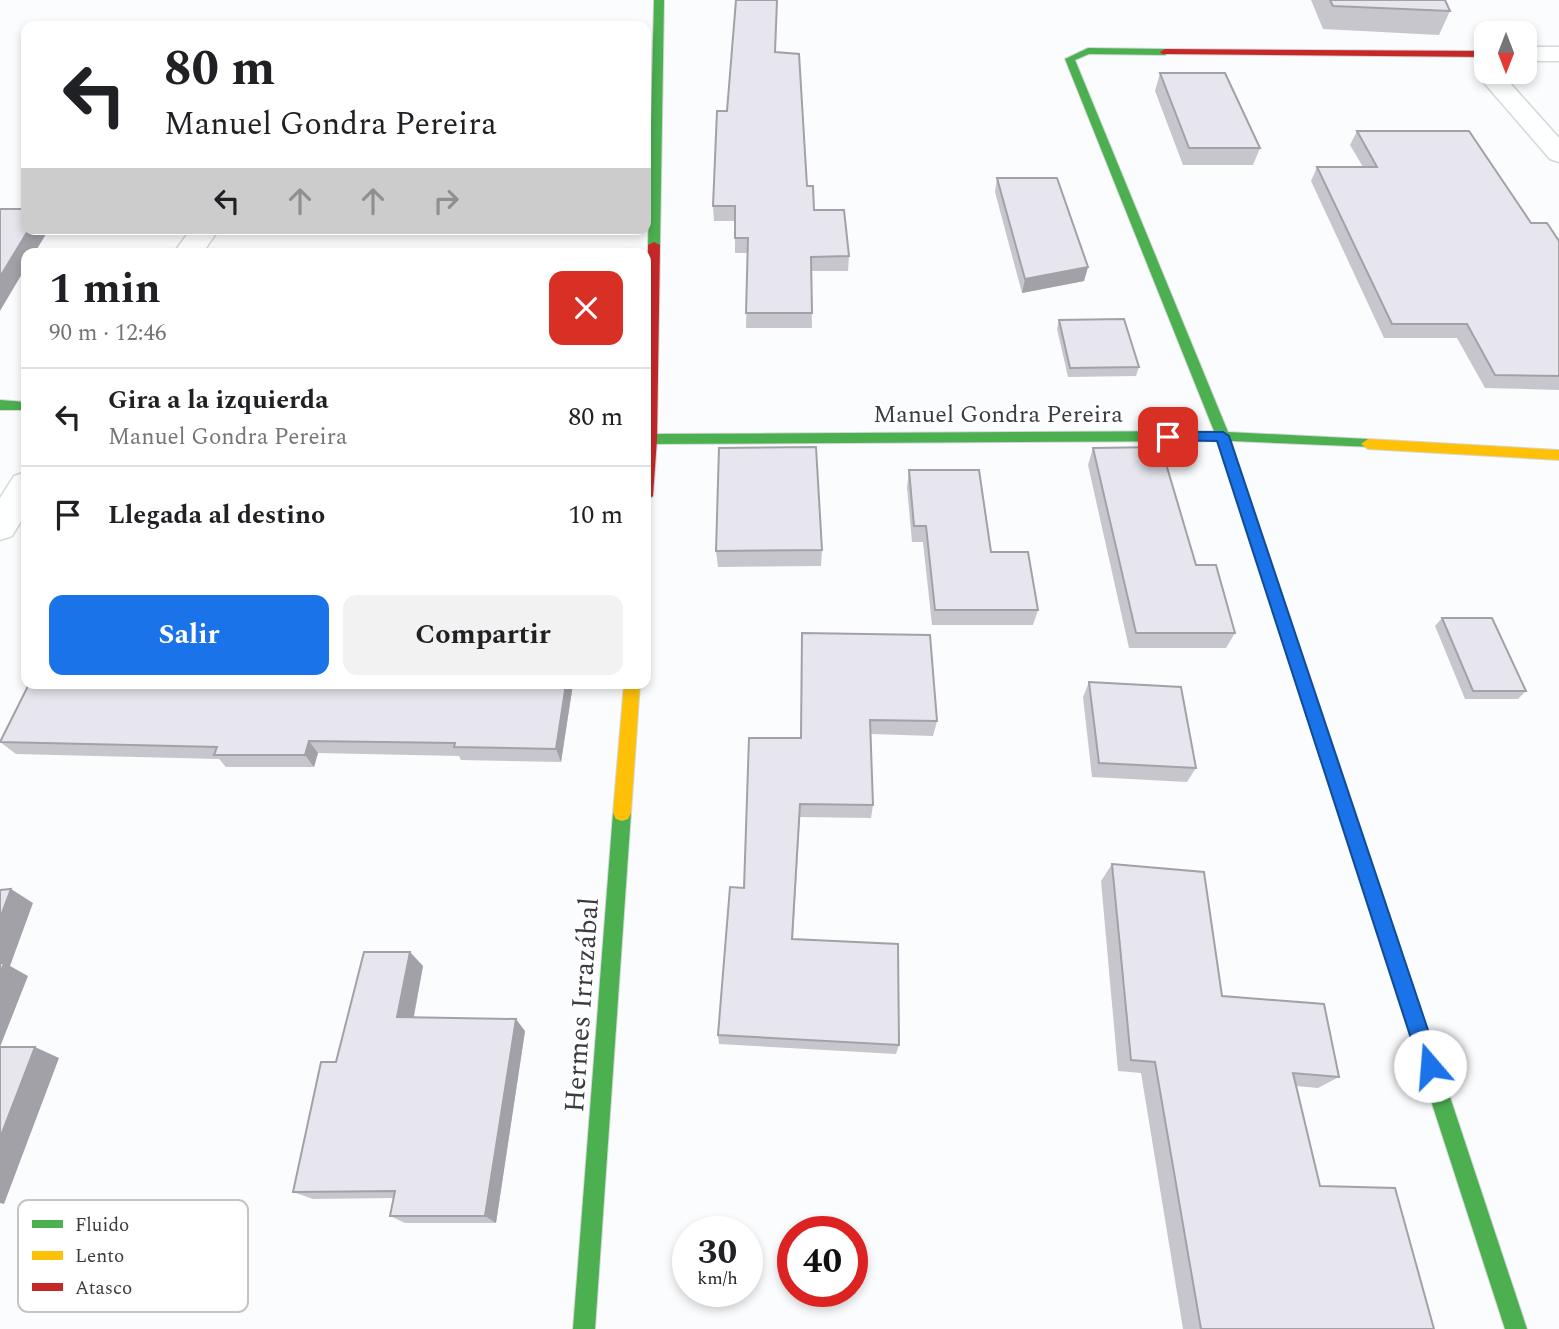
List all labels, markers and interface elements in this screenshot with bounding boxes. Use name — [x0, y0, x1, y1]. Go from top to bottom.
north arrow — [1474, 21, 1536, 84]
map controls — [1474, 21, 1537, 84]
text: 80 m — [164, 32, 275, 107]
icon: left — [49, 49, 140, 140]
text: Manuel Gondra Pereira — [164, 100, 497, 149]
icon: left — [208, 182, 246, 220]
icon: ahead — [281, 182, 319, 220]
icon: ahead — [354, 182, 392, 220]
icon: right — [427, 182, 465, 220]
text: 1 min — [49, 258, 161, 321]
button: close — [549, 271, 623, 345]
text: 90 m · 12:46 — [49, 316, 167, 351]
text: Gira a la izquierda — [108, 380, 329, 420]
text: 80 m — [568, 397, 623, 437]
street label: Manuel Gondra Pereira — [873, 397, 1123, 433]
icon: left — [49, 398, 87, 436]
pin — [1138, 407, 1198, 467]
icon: arrive — [1149, 418, 1187, 456]
text: Manuel Gondra Pereira — [108, 420, 347, 455]
text: Llegada al destino — [108, 495, 325, 535]
text: 10 m — [568, 495, 623, 535]
icon: arrive — [49, 496, 87, 534]
button: Salir — [49, 595, 329, 675]
button: Compartir — [343, 595, 623, 675]
street label: Hermes Irrazábal — [553, 896, 611, 1114]
position arrow — [1393, 1029, 1467, 1103]
legend — [18, 1200, 248, 1312]
text: Fluido — [75, 1211, 129, 1240]
speed limit sign: 40 — [777, 1216, 868, 1307]
text: 30 — [698, 1226, 737, 1279]
text: Lento — [75, 1242, 124, 1271]
text: km/h — [697, 1265, 738, 1292]
text: Atasco — [75, 1274, 132, 1303]

